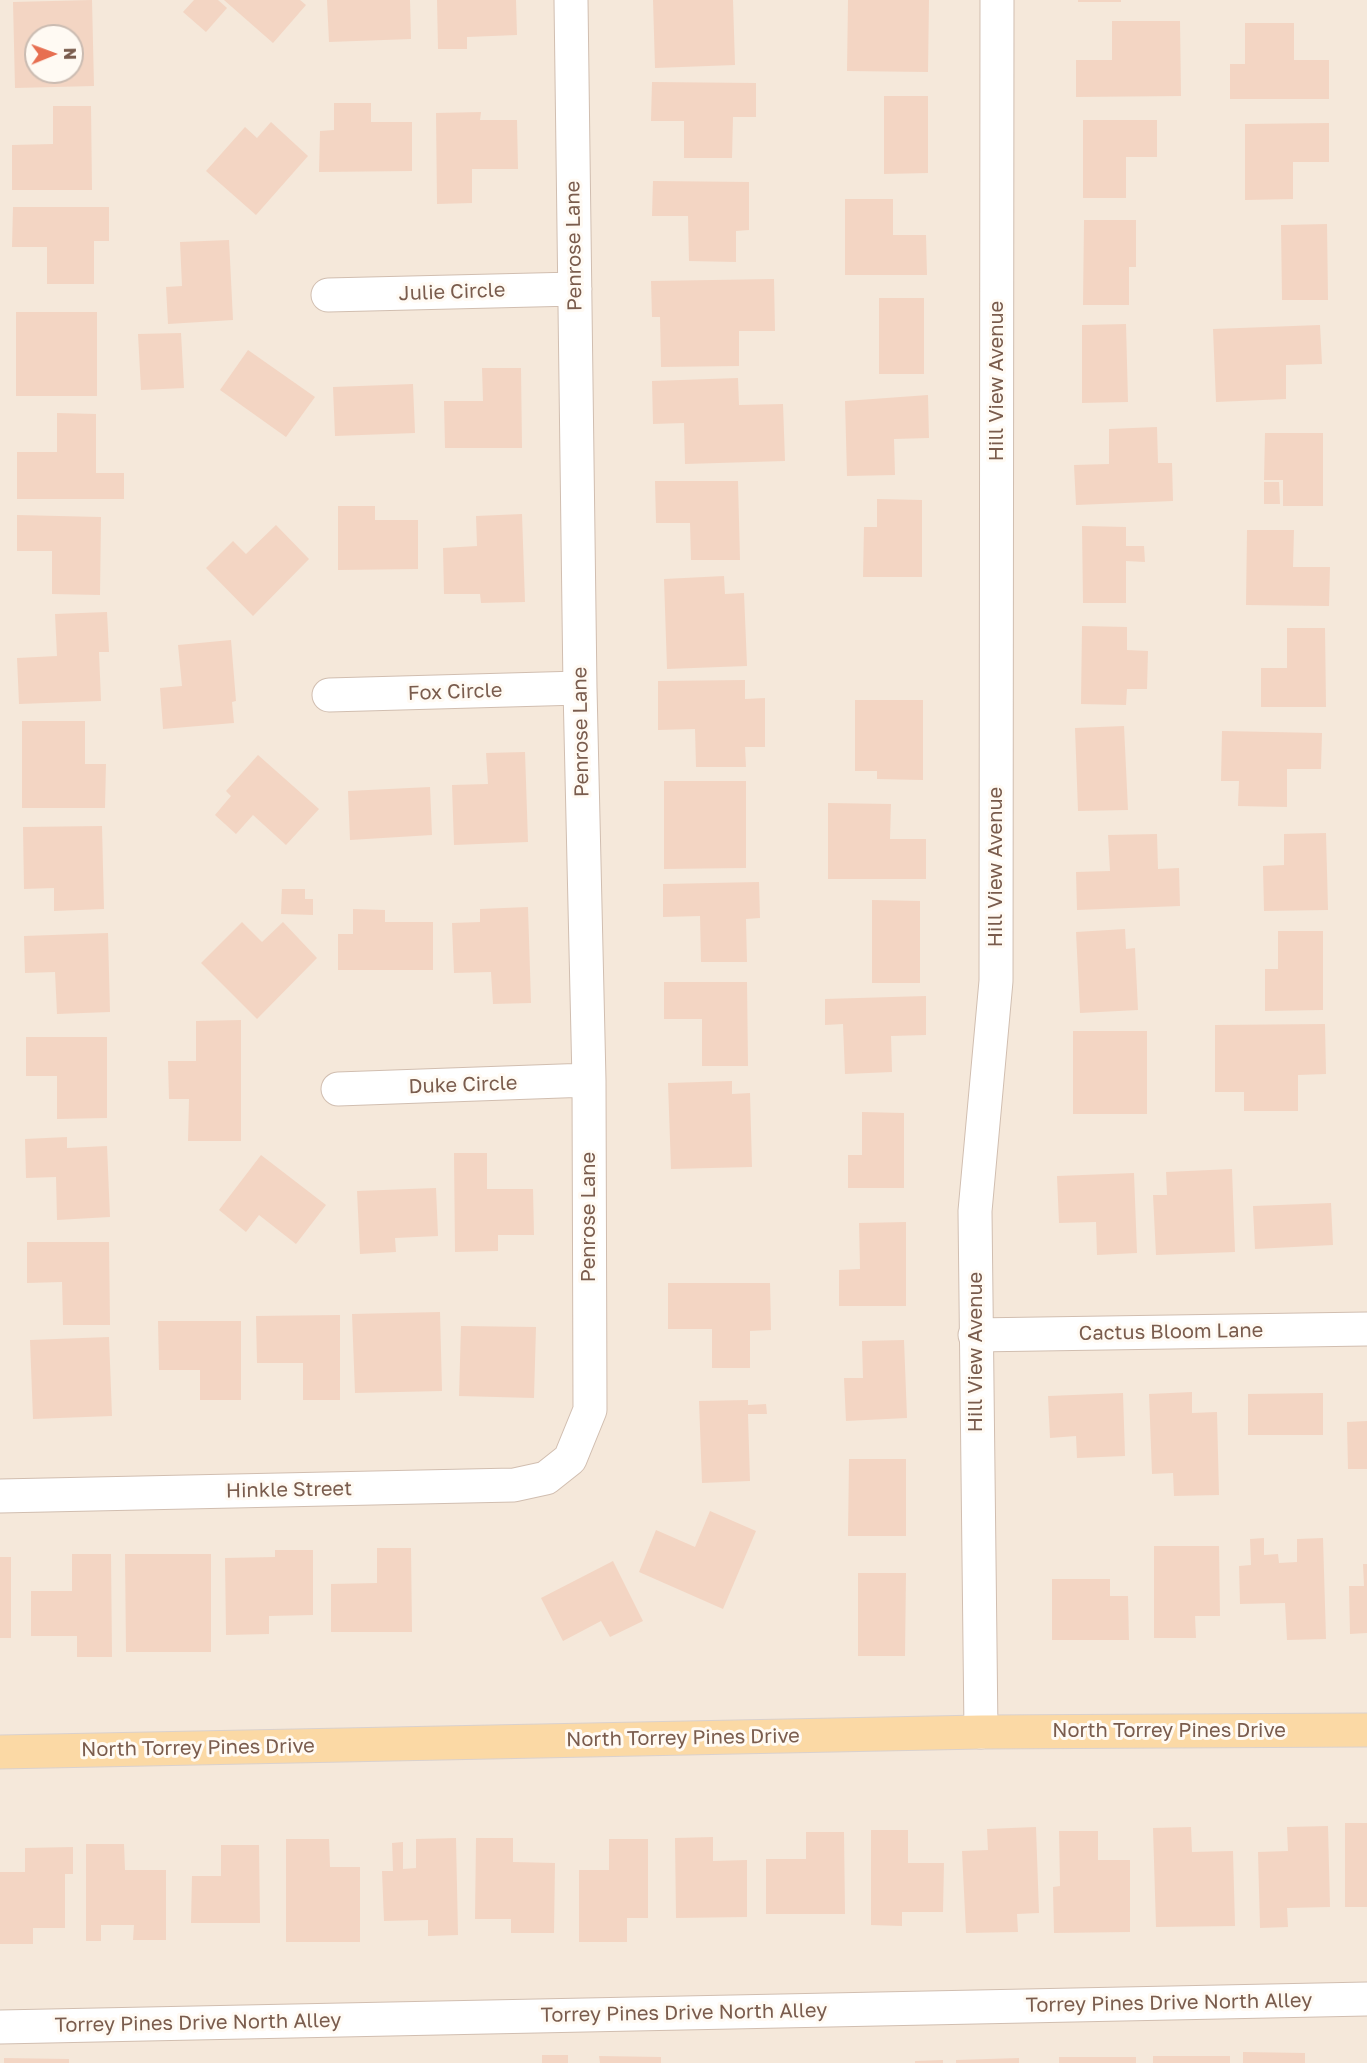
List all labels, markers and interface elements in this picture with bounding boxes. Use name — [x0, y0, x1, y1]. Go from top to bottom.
north arrow — [24, 24, 84, 84]
text: N — [60, 47, 80, 60]
street label: Penrose Lane — [561, 181, 587, 311]
street label: Julie Circle — [398, 278, 506, 306]
street label: Hill View Avenue — [985, 301, 1009, 461]
street label: Penrose Lane — [568, 667, 594, 797]
street label: Fox Circle — [407, 678, 503, 706]
street label: Hill View Avenue — [984, 787, 1008, 947]
street label: Duke Circle — [408, 1071, 518, 1099]
street label: Penrose Lane — [577, 1152, 601, 1282]
street label: Hill View Avenue — [964, 1272, 988, 1432]
street label: Cactus Bloom Lane — [1079, 1318, 1263, 1346]
street label: Hinkle Street — [226, 1477, 352, 1503]
street label: North Torrey Pines Drive — [1052, 1719, 1286, 1743]
street label: North Torrey Pines Drive — [566, 1724, 800, 1752]
street label: North Torrey Pines Drive — [81, 1734, 315, 1762]
street label: Torrey Pines Drive North Alley — [1026, 1989, 1312, 2017]
street label: Torrey Pines Drive North Alley — [541, 1999, 827, 2027]
street label: Torrey Pines Drive North Alley — [55, 2009, 341, 2037]

